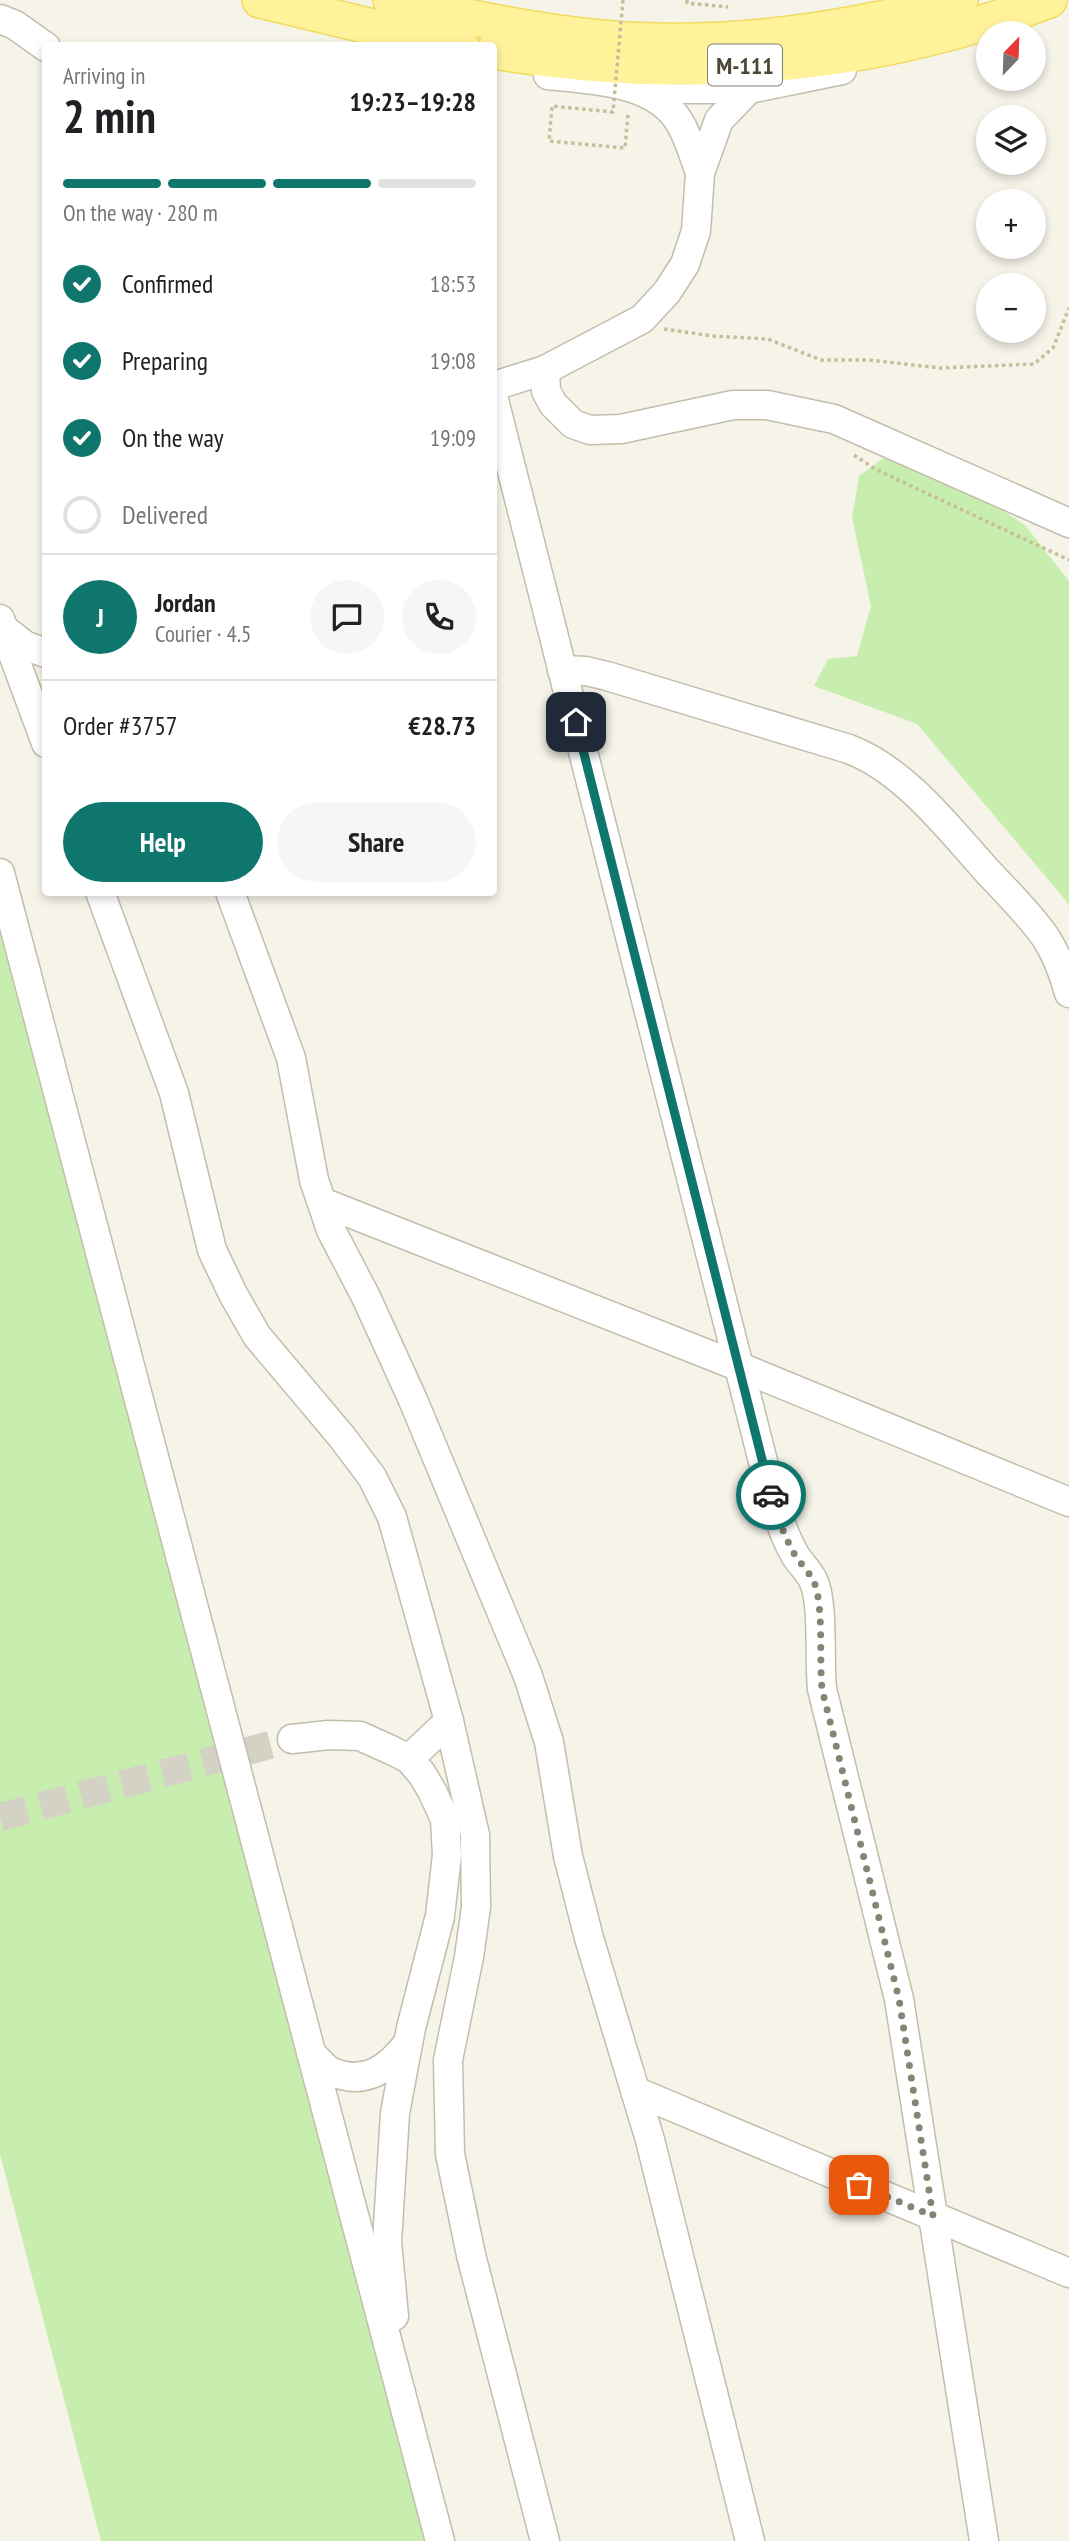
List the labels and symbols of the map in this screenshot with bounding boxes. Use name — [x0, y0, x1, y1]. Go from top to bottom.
north arrow — [976, 21, 1046, 91]
road number: M-111 — [708, 44, 782, 86]
pin — [546, 692, 606, 752]
courier — [736, 1460, 806, 1530]
pin — [829, 2155, 889, 2215]

